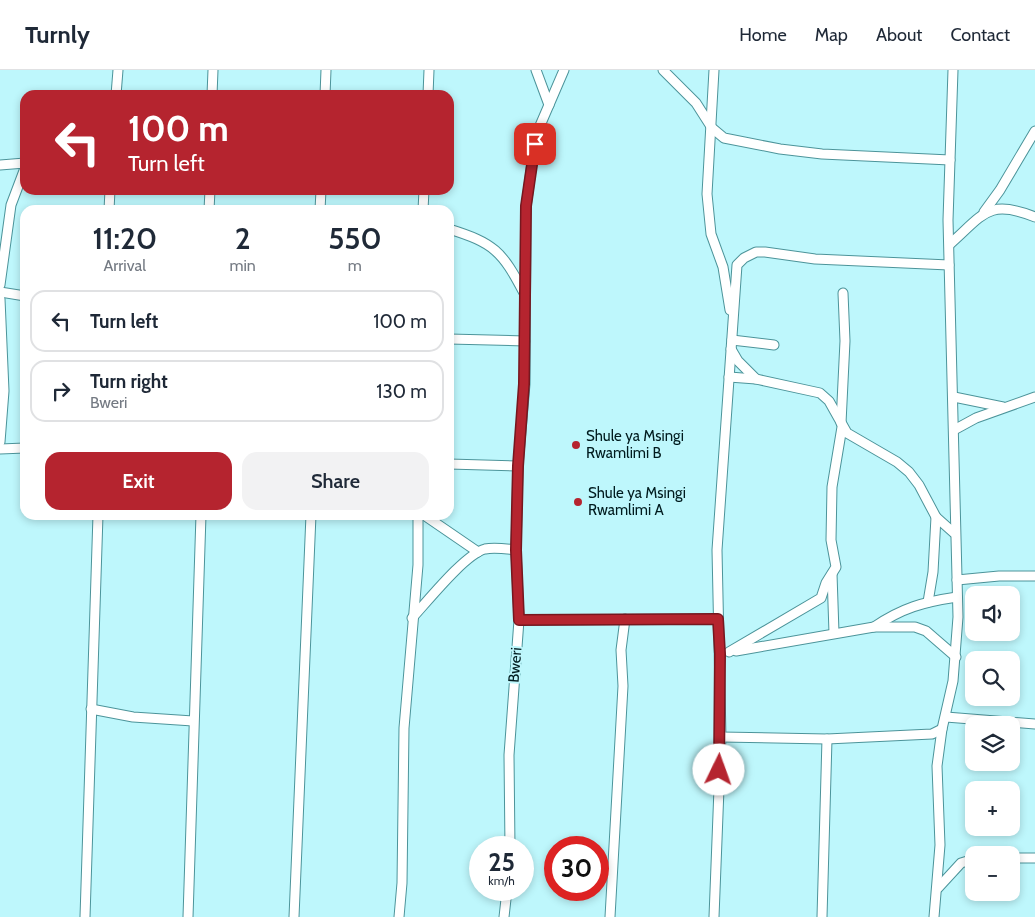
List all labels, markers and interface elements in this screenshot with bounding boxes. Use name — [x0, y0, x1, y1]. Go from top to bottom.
text: Turnly — [25, 20, 90, 49]
text: Home — [739, 24, 787, 46]
text: Map — [815, 24, 848, 46]
text: About — [876, 24, 922, 46]
text: Contact — [950, 24, 1010, 46]
text: 100 m — [128, 107, 229, 150]
icon: left — [45, 110, 110, 175]
pin — [514, 123, 556, 165]
icon: arrive — [521, 130, 549, 158]
text: Turn left — [128, 150, 205, 177]
text: 11:20 — [92, 220, 157, 257]
text: 2 — [235, 220, 251, 257]
text: 550 — [328, 220, 382, 257]
text: Arrival — [103, 256, 146, 275]
text: min — [229, 256, 256, 275]
text: m — [348, 256, 362, 275]
icon: left — [47, 307, 75, 335]
text: Turn left — [90, 310, 158, 333]
text: 100 m — [373, 310, 427, 333]
text: Turn right — [90, 370, 168, 393]
icon: right — [47, 377, 75, 405]
text: 130 m — [376, 380, 427, 403]
text: Bweri — [90, 393, 128, 412]
place label: Shule ya Msingi Rwamlimi B — [586, 427, 684, 462]
marker: Shule ya Msingi Rwamlimi B — [570, 439, 582, 451]
button: Exit — [45, 452, 232, 510]
button: Share — [242, 452, 429, 510]
place label: Shule ya Msingi Rwamlimi A — [588, 484, 686, 519]
marker: Shule ya Msingi Rwamlimi A — [572, 496, 584, 508]
map controls — [965, 586, 1020, 901]
button: sound — [965, 586, 1020, 641]
street label: Bweri — [505, 647, 525, 683]
button: search — [965, 651, 1020, 706]
button: layers — [965, 716, 1020, 771]
position arrow — [692, 743, 744, 795]
button: + — [965, 781, 1020, 836]
speed limit sign: 30 — [544, 836, 609, 901]
button: − — [965, 846, 1020, 901]
text: 25 — [488, 847, 515, 877]
text: km/h — [488, 873, 515, 888]

